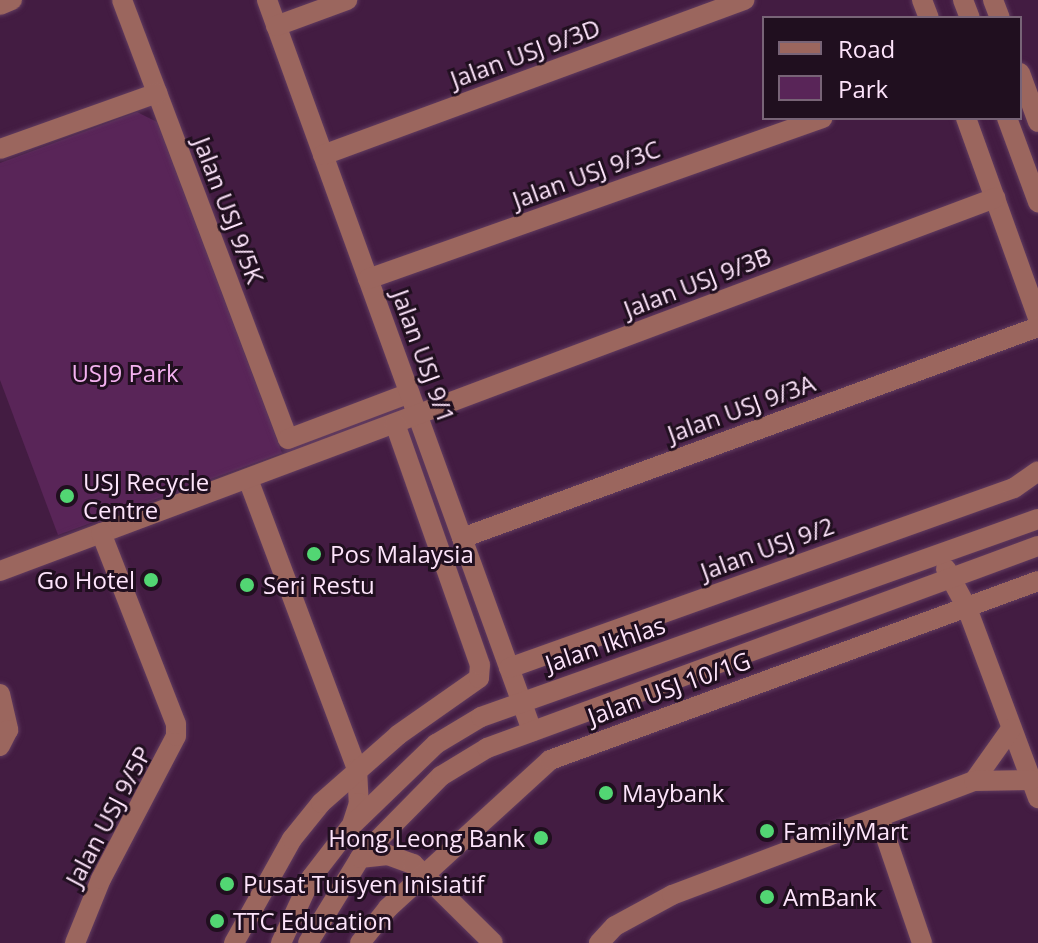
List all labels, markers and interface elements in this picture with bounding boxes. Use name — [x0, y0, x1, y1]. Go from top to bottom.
street label: Jalan USJ 9/3D — [446, 13, 604, 93]
legend — [762, 16, 1022, 120]
text: Road — [838, 32, 895, 65]
text: Park — [838, 72, 888, 105]
street label: Jalan USJ 9/5K — [188, 133, 270, 287]
street label: Jalan USJ 9/3C — [508, 134, 664, 214]
street label: Jalan USJ 9/3B — [619, 241, 775, 323]
street label: Jalan USJ 9/1 — [387, 285, 461, 427]
park label: USJ9 Park — [71, 359, 179, 387]
street label: Jalan USJ 9/3A — [663, 368, 819, 448]
place label: USJ Recycle Centre — [83, 468, 209, 524]
marker: USJ Recycle Centre — [58, 487, 76, 505]
street label: Jalan USJ 9/2 — [696, 511, 838, 585]
place label: Pos Malaysia — [330, 540, 474, 568]
marker: Pos Malaysia — [305, 545, 323, 563]
place label: Go Hotel — [37, 566, 135, 594]
marker: Go Hotel — [142, 571, 160, 589]
place label: Seri Restu — [263, 571, 375, 599]
marker: Seri Restu — [238, 576, 256, 594]
street label: Jalan Ikhlas — [541, 610, 669, 678]
street label: Jalan USJ 10/1G — [584, 645, 754, 731]
street label: Jalan USJ 9/5P — [59, 741, 157, 891]
place label: Maybank — [622, 779, 724, 807]
marker: Maybank — [597, 784, 615, 802]
place label: FamilyMart — [783, 817, 908, 845]
marker: FamilyMart — [758, 822, 776, 840]
place label: Hong Leong Bank — [328, 824, 525, 852]
marker: Hong Leong Bank — [532, 829, 550, 847]
place label: Pusat Tuisyen Inisiatif — [243, 870, 485, 898]
marker: Pusat Tuisyen Inisiatif — [218, 875, 236, 893]
place label: AmBank — [783, 883, 877, 911]
marker: AmBank — [758, 888, 776, 906]
place label: TTC Education — [233, 907, 392, 935]
marker: TTC Education — [208, 912, 226, 930]

